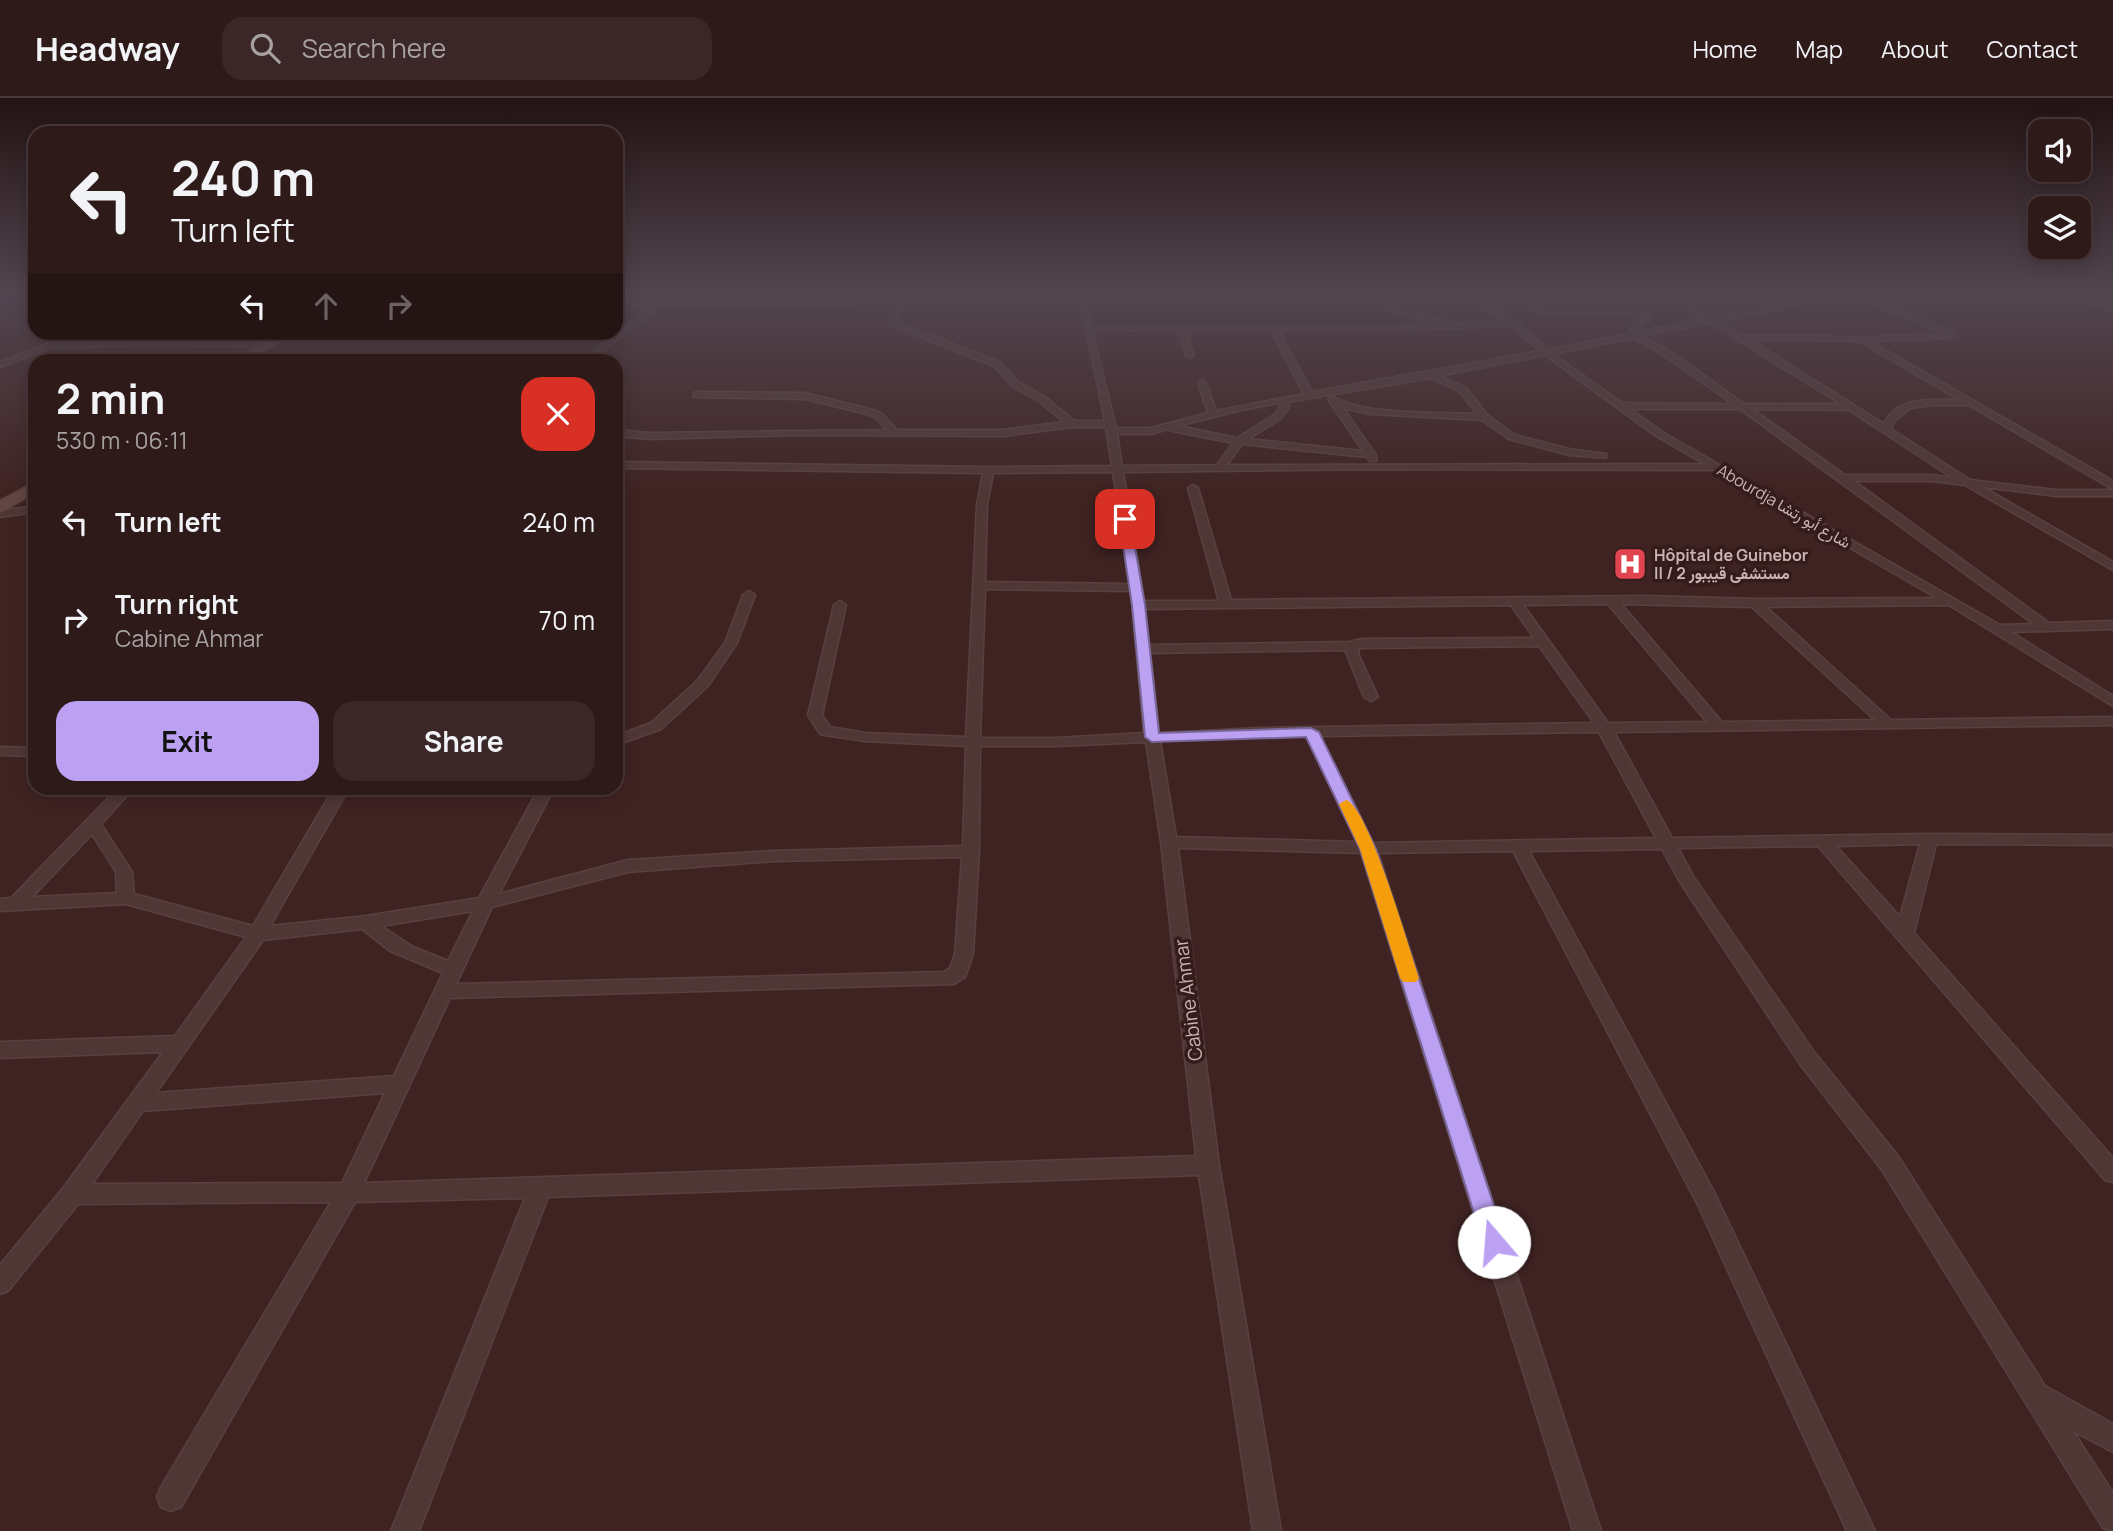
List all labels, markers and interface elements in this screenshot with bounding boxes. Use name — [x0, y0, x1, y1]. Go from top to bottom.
search box — [222, 17, 712, 80]
text: Headway — [35, 26, 180, 71]
icon: search — [246, 29, 284, 67]
text: Search here — [302, 30, 446, 66]
text: Home — [1692, 32, 1757, 65]
text: Map — [1795, 32, 1843, 65]
text: About — [1881, 32, 1949, 65]
text: Contact — [1987, 32, 2078, 65]
map controls — [2028, 119, 2091, 259]
button: sound — [2028, 119, 2091, 182]
text: 240 m — [171, 144, 315, 211]
icon: left — [56, 154, 147, 245]
button: layers — [2028, 196, 2091, 259]
text: Turn left — [171, 208, 295, 252]
icon: left — [234, 287, 272, 325]
icon: ahead — [307, 287, 345, 325]
icon: right — [380, 287, 418, 325]
text: 2 min — [56, 369, 165, 427]
button: close — [521, 377, 595, 451]
text: 530 m · 06:11 — [56, 424, 188, 456]
street label: Abourdja شارع أبو رتشا — [1713, 459, 1855, 554]
pin — [1095, 489, 1155, 549]
icon: arrive — [1106, 500, 1144, 538]
icon: left — [56, 503, 94, 541]
text: Turn left — [115, 504, 222, 540]
text: 240 m — [522, 504, 595, 540]
place label: Hôpital de Guinebor II / مستشفى قيببور 2 — [1654, 544, 1808, 584]
hospital icon: Hôpital de Guinebor II / مستشفى قيببور 2 — [1611, 545, 1649, 583]
text: Turn right — [115, 586, 239, 622]
icon: right — [56, 601, 94, 639]
text: 70 m — [539, 602, 595, 638]
text: Cabine Ahmar — [115, 622, 264, 654]
button: Exit — [56, 701, 319, 781]
button: Share — [333, 701, 595, 781]
street label: Cabine Ahmar — [1168, 937, 1208, 1063]
position arrow — [1457, 1205, 1531, 1279]

